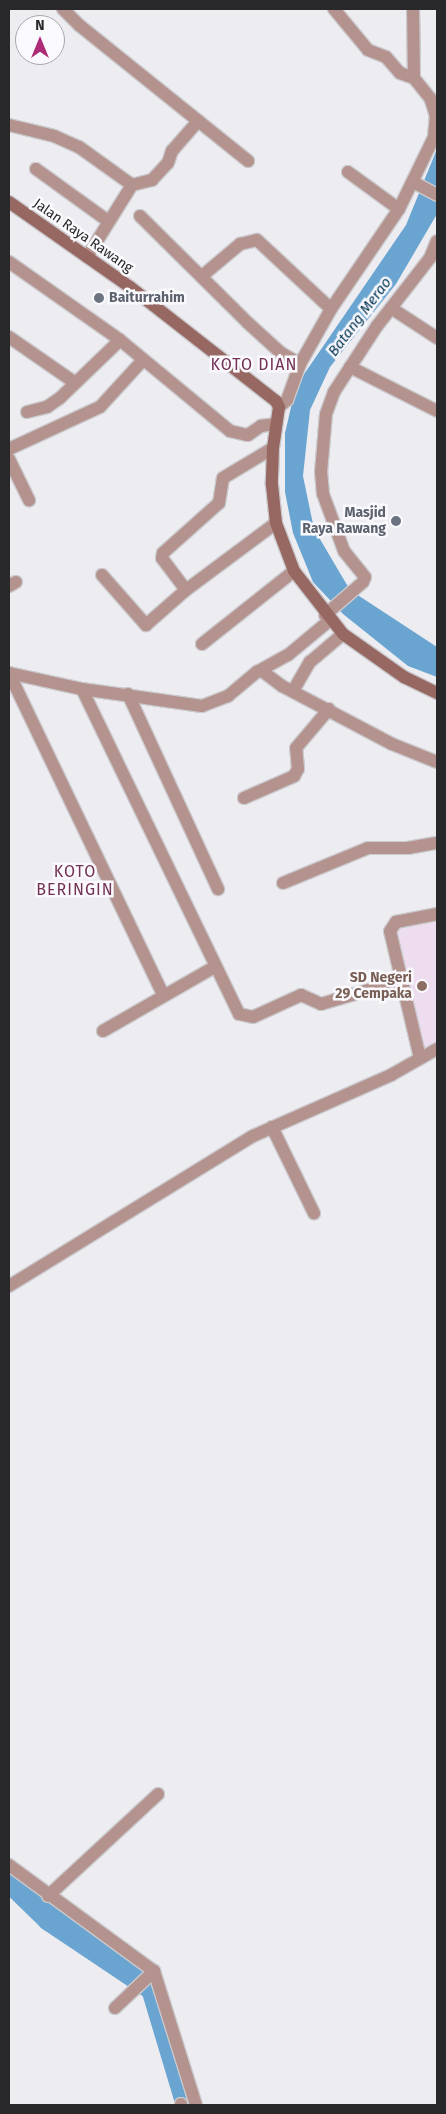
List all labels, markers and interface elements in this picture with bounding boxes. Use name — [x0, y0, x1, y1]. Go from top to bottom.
north arrow — [15, 15, 65, 65]
text: N — [35, 17, 45, 34]
street label: Jalan Raya Rawang — [30, 195, 136, 277]
water label: Batang Merao — [324, 274, 396, 360]
place label: Baiturrahim — [109, 290, 185, 306]
marker: Baiturrahim — [93, 292, 105, 304]
district label: KOTO DIAN — [209, 355, 299, 375]
place label: Masjid Raya Rawang — [302, 505, 386, 538]
marker: Masjid Raya Rawang — [390, 515, 402, 527]
district label: KOTO BERINGIN — [35, 862, 115, 900]
place label: SD Negeri 29 Cempaka — [335, 970, 412, 1002]
marker: SD Negeri 29 Cempaka — [416, 980, 428, 992]

